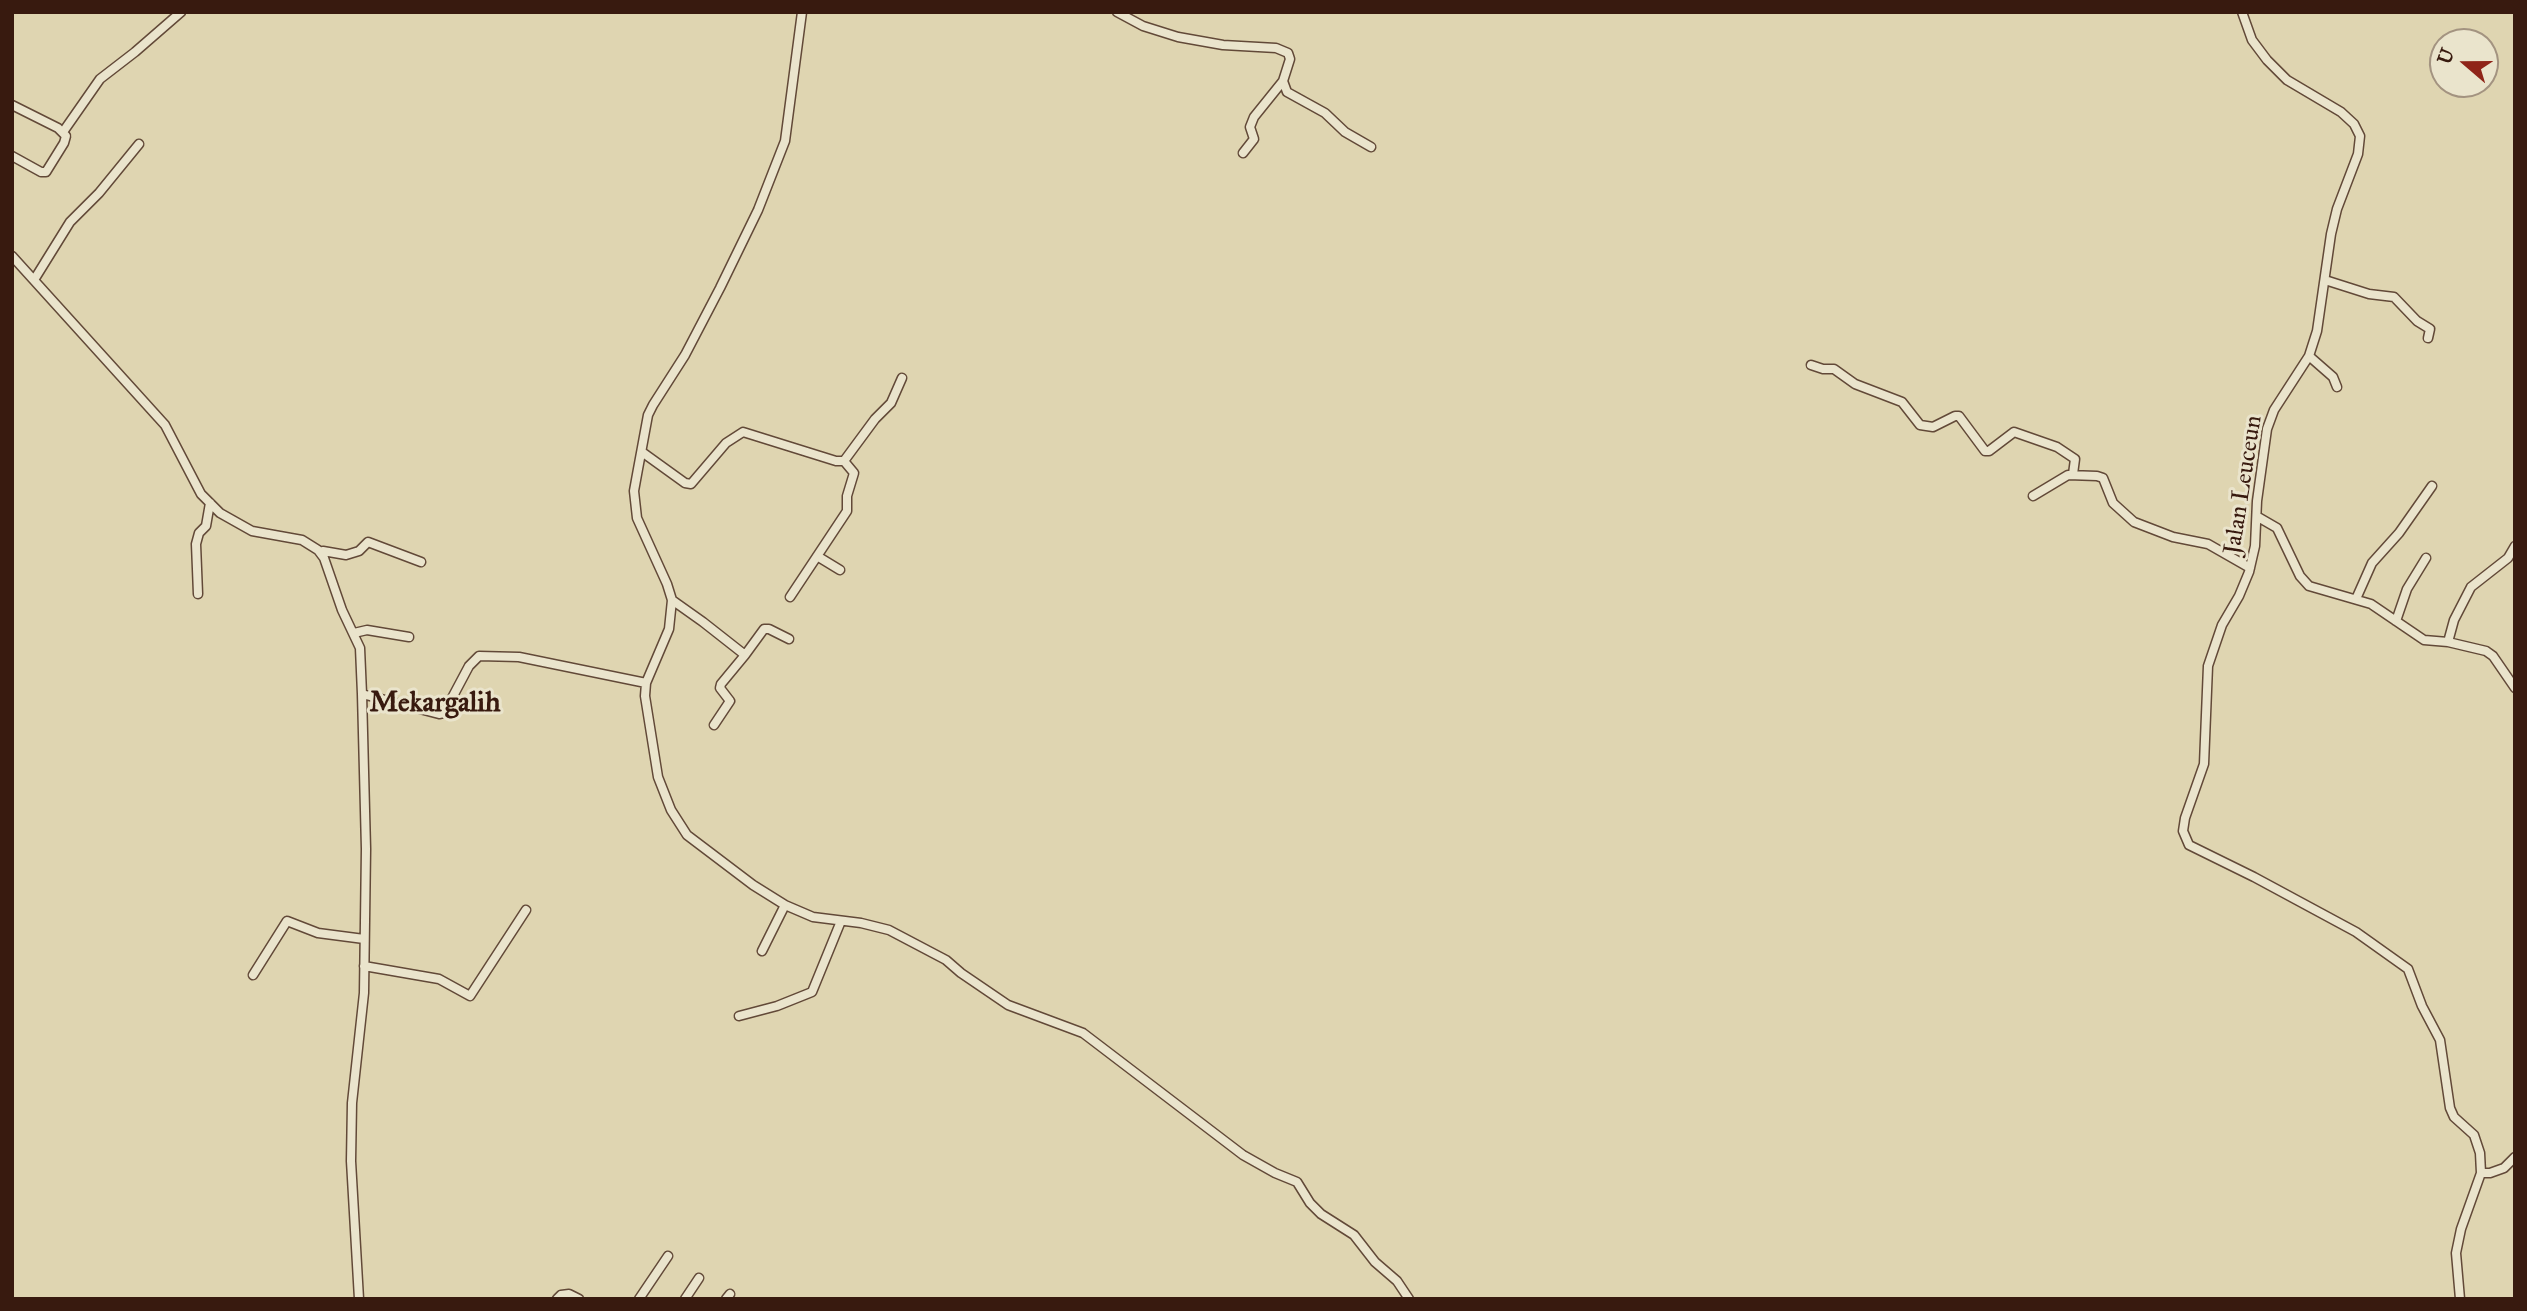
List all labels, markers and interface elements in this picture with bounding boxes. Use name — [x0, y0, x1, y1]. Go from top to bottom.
north arrow — [2429, 28, 2499, 98]
text: U — [2432, 45, 2459, 67]
street label: Jalan Leuceun — [2219, 413, 2269, 557]
district label: Mekargalih — [369, 687, 501, 721]

